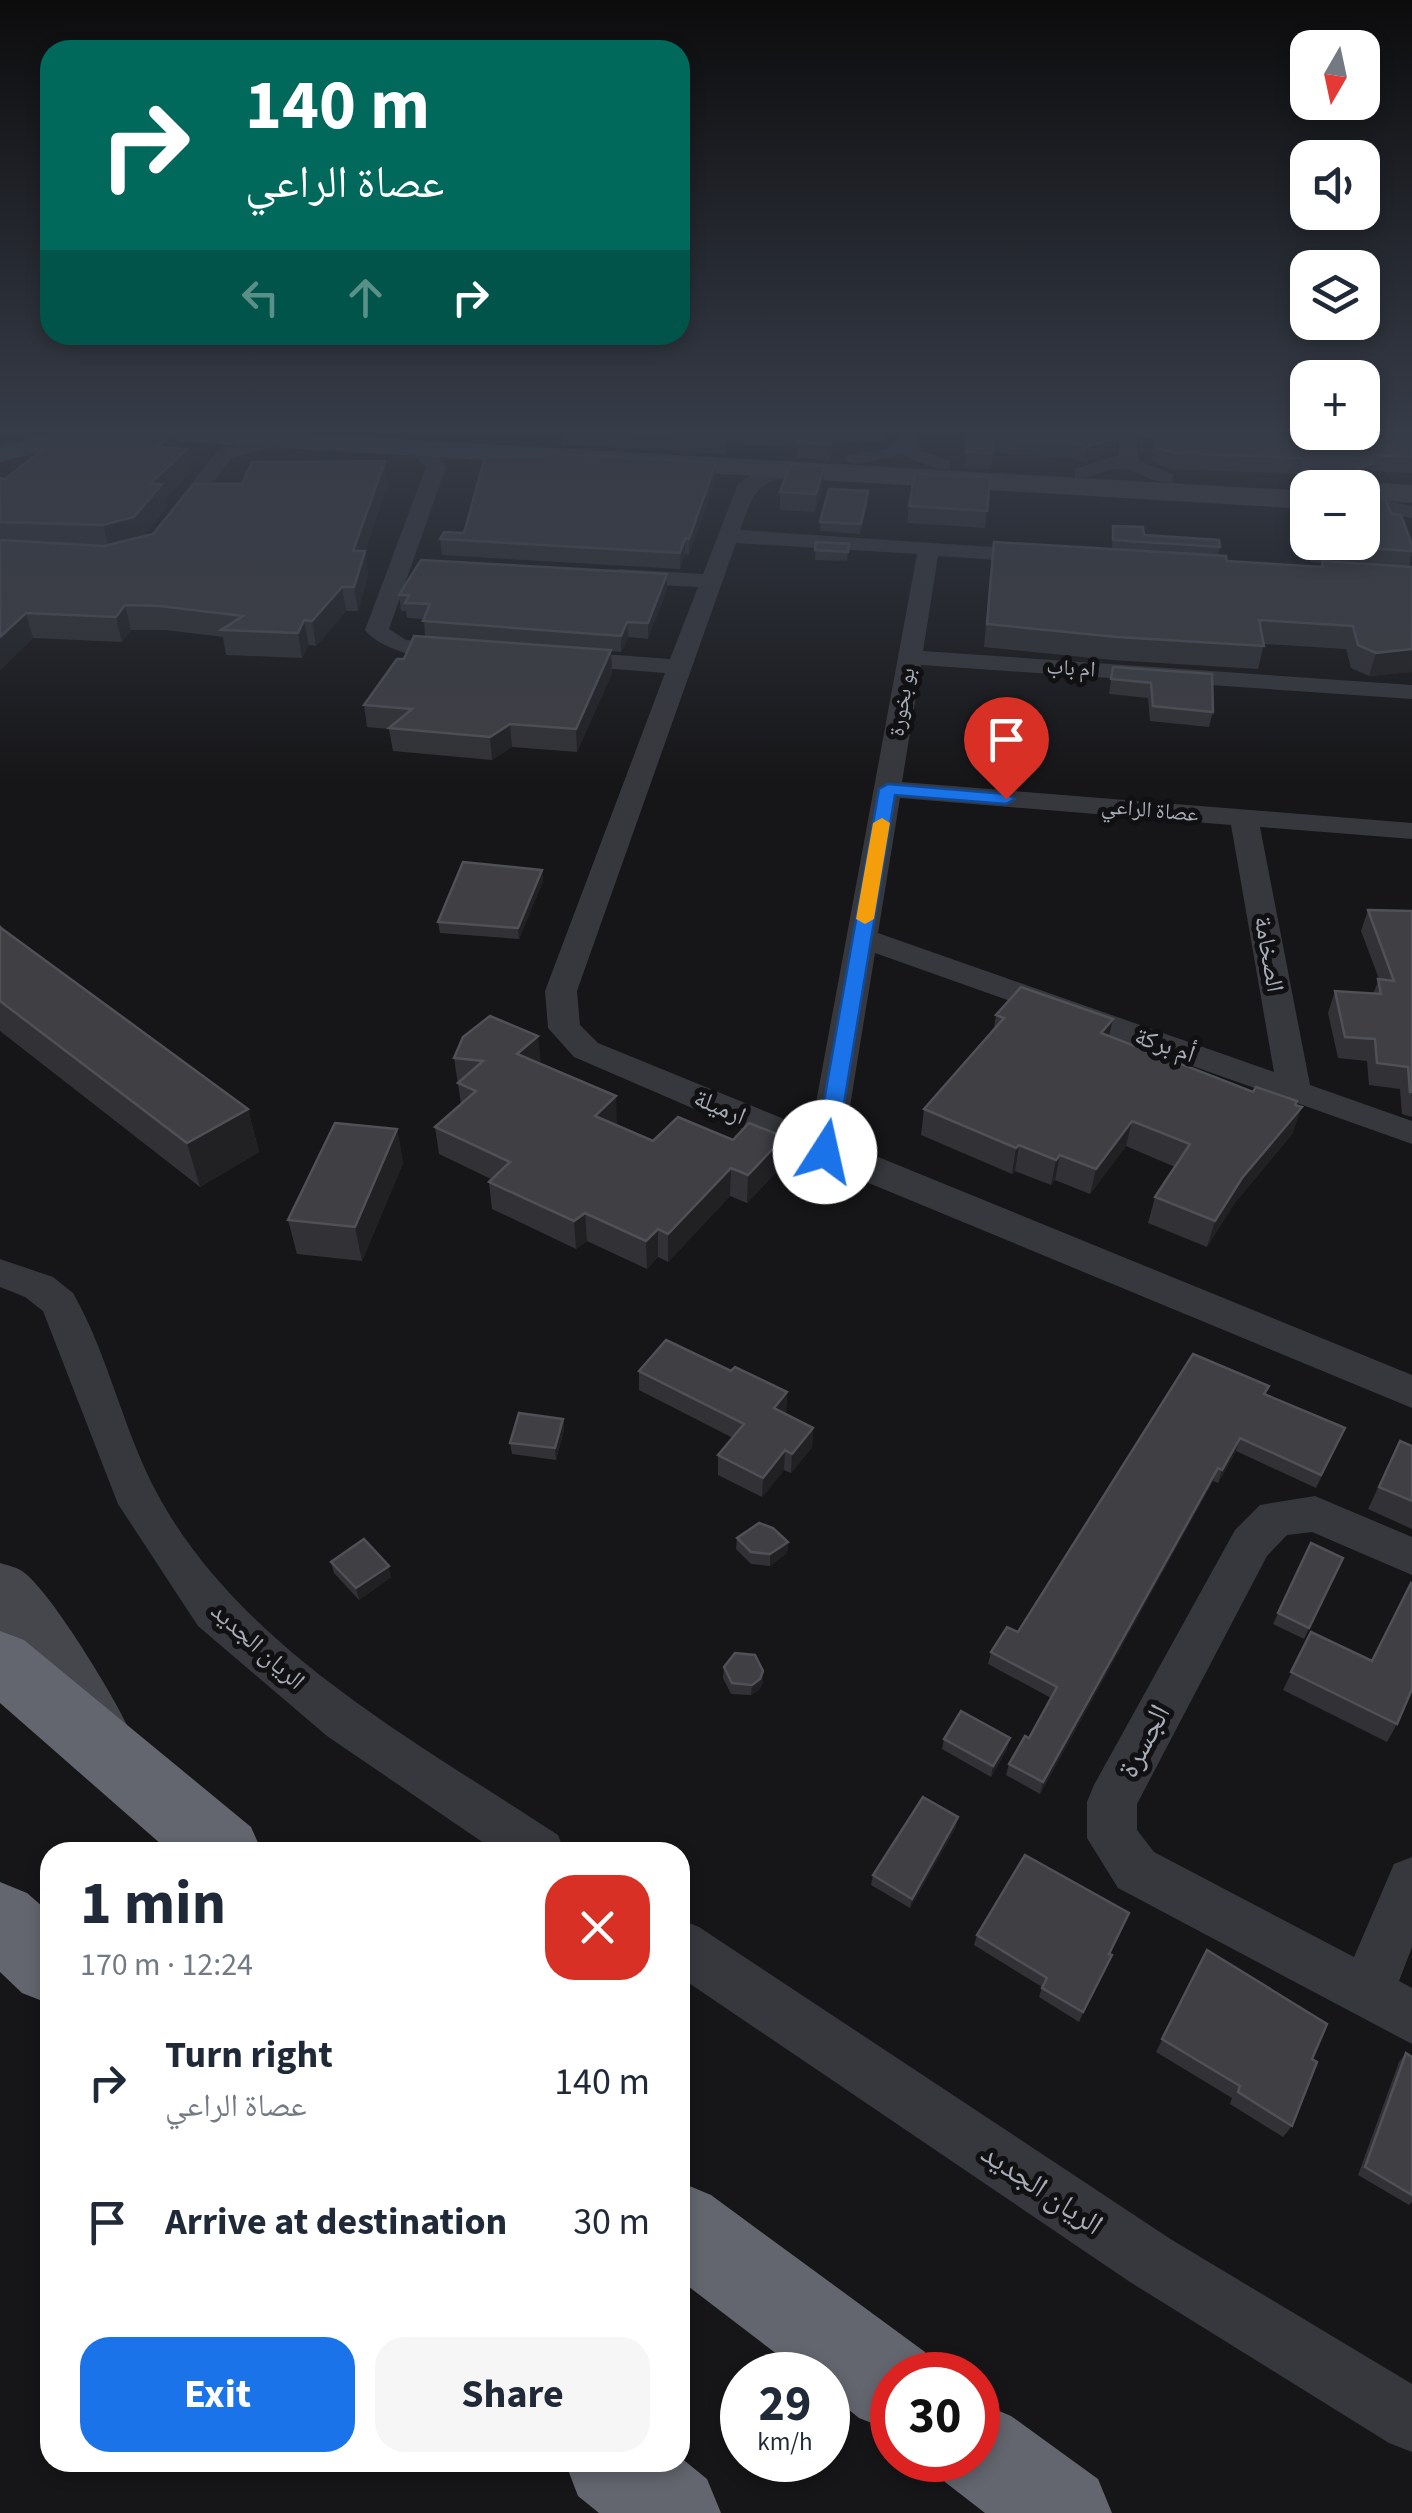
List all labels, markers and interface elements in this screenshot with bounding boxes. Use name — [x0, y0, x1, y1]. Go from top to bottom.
north arrow — [1290, 30, 1380, 120]
map controls — [1290, 30, 1380, 560]
text: 140 m — [245, 56, 430, 156]
icon: right — [80, 80, 210, 210]
button: sound — [1290, 140, 1380, 230]
text: عصاة الراعي — [245, 151, 444, 215]
button: layers — [1290, 250, 1380, 340]
icon: left — [233, 270, 288, 325]
icon: ahead — [338, 270, 393, 325]
icon: right — [443, 270, 498, 325]
button: + — [1290, 360, 1380, 450]
button: − — [1290, 470, 1380, 560]
street label: ام باب — [1045, 650, 1097, 686]
street label: بو بخورة — [880, 665, 924, 739]
pin — [964, 697, 1049, 800]
icon: arrive — [979, 712, 1034, 767]
street label: عصاة الراعي — [1100, 790, 1200, 831]
street label: الصخامة — [1245, 913, 1293, 995]
street label: أم بركة — [1130, 1018, 1200, 1072]
street label: ارميلة — [688, 1080, 752, 1134]
position arrow — [773, 1100, 877, 1204]
street label: الريان الجديد — [203, 1594, 313, 1698]
street label: الجسرة — [1107, 1697, 1181, 1785]
text: 1 min — [80, 1862, 226, 1947]
button: close — [545, 1875, 650, 1980]
text: 170 m · 12:24 — [80, 1942, 253, 1988]
text: Turn right — [165, 2028, 333, 2082]
icon: right — [80, 2055, 135, 2110]
text: 140 m — [554, 2055, 650, 2109]
text: عصاة الراعي — [165, 2083, 307, 2129]
street label: الريان الجديد — [972, 2132, 1112, 2246]
icon: arrive — [80, 2195, 135, 2250]
text: Arrive at destination — [165, 2195, 507, 2249]
text: 30 m — [573, 2195, 650, 2249]
button: Exit — [80, 2337, 355, 2452]
button: Share — [375, 2337, 650, 2452]
speed limit sign: 30 — [870, 2352, 1000, 2482]
text: 29 — [759, 2369, 811, 2440]
text: km/h — [757, 2424, 813, 2460]

